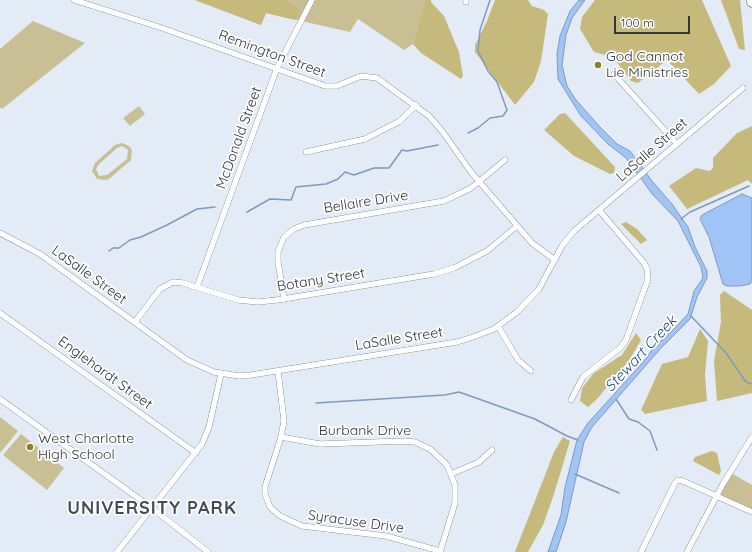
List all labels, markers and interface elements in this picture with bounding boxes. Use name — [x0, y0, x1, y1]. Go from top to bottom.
scale bar — [616, 8, 692, 34]
text: 100 m — [621, 15, 654, 30]
street label: Remington Street — [216, 27, 328, 81]
place label: God Cannot Lie Ministries — [606, 49, 688, 82]
marker: God Cannot Lie Ministries — [593, 60, 603, 70]
street label: McDonald Street — [213, 85, 265, 191]
street label: LaSalle Street — [613, 115, 691, 185]
street label: Bellaire Drive — [322, 187, 410, 217]
street label: LaSalle Street — [48, 242, 130, 308]
street label: Botany Street — [276, 265, 366, 295]
water label: Stewart Creek — [601, 312, 681, 396]
street label: LaSalle Street — [354, 324, 444, 354]
street label: Englehardt Street — [55, 333, 155, 413]
street label: Burbank Drive — [319, 423, 411, 439]
place label: West Charlotte High School — [38, 431, 134, 464]
marker: West Charlotte High School — [25, 442, 35, 452]
district label: UNIVERSITY PARK — [67, 498, 237, 520]
street label: Syracuse Drive — [307, 507, 405, 537]

